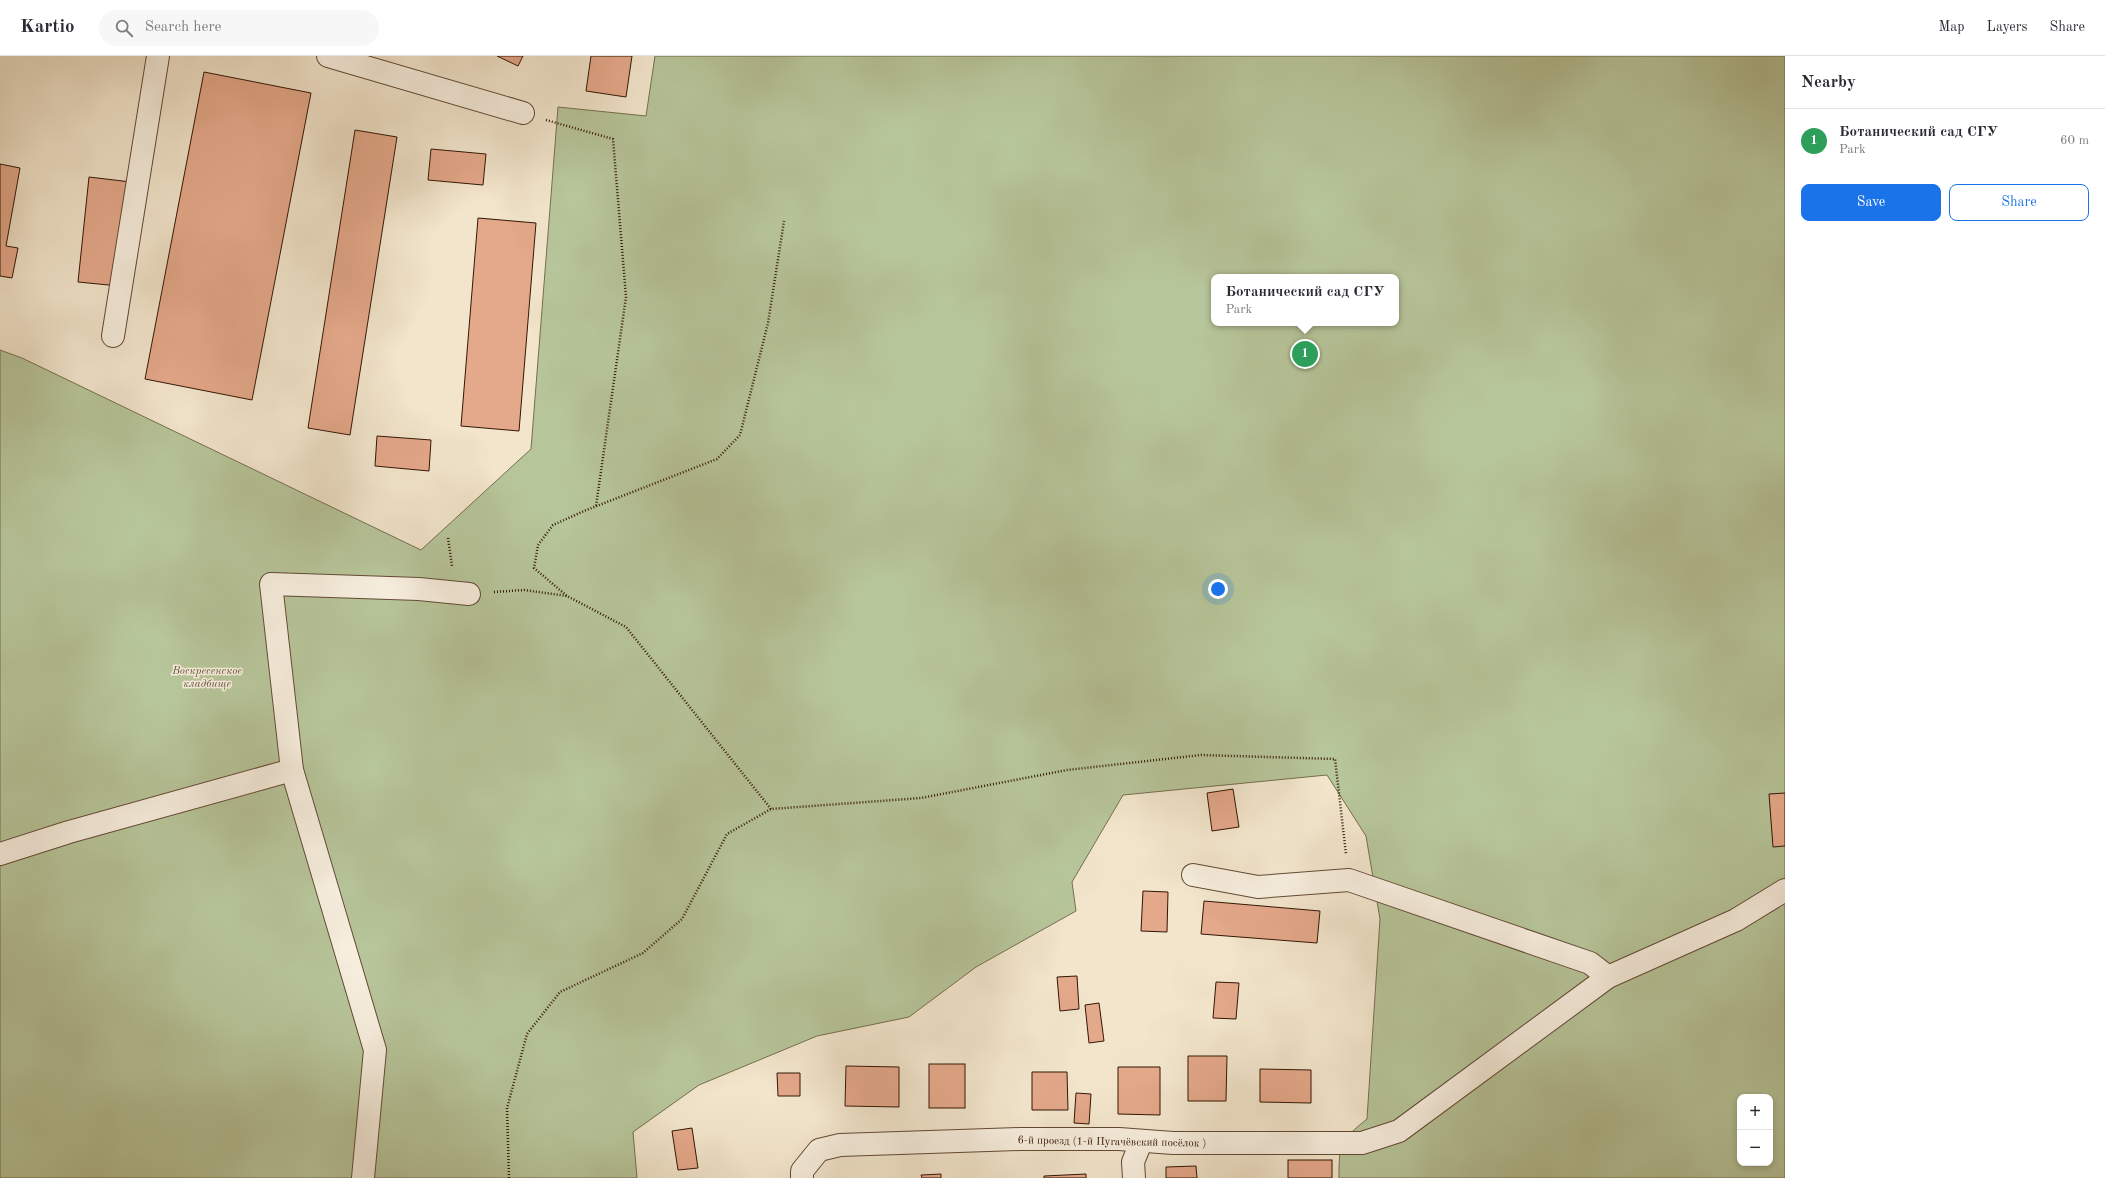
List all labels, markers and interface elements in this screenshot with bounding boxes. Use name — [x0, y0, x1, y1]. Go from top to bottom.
search box — [99, 10, 379, 46]
icon: search — [113, 17, 135, 39]
text: Kartio — [20, 18, 75, 37]
text: Search here — [145, 20, 221, 35]
text: Map — [1939, 20, 1965, 34]
text: Layers — [1987, 20, 2028, 34]
text: Share — [2050, 20, 2085, 34]
text: Nearby — [1801, 74, 1856, 91]
text: Ботанический сад СГУ — [1839, 125, 1998, 140]
text: 1 — [1810, 134, 1818, 147]
text: 60 m — [2060, 134, 2089, 147]
text: Park — [1839, 143, 1866, 156]
button: Save — [1801, 184, 1941, 221]
button: Share — [1949, 184, 2089, 221]
popup — [1211, 274, 1399, 326]
text: Ботанический сад СГУ — [1225, 285, 1385, 300]
text: Park — [1225, 303, 1252, 316]
pin: 1 — [1292, 339, 1318, 369]
your location — [1208, 579, 1228, 599]
park label: Воскресенское кладбище — [171, 666, 242, 690]
map controls — [1737, 1094, 1773, 1166]
button: + — [1737, 1094, 1773, 1130]
button: − — [1737, 1130, 1773, 1166]
street label: 6-й проезд (1-й Пугачёвский посёлок ) — [1017, 1135, 1207, 1150]

